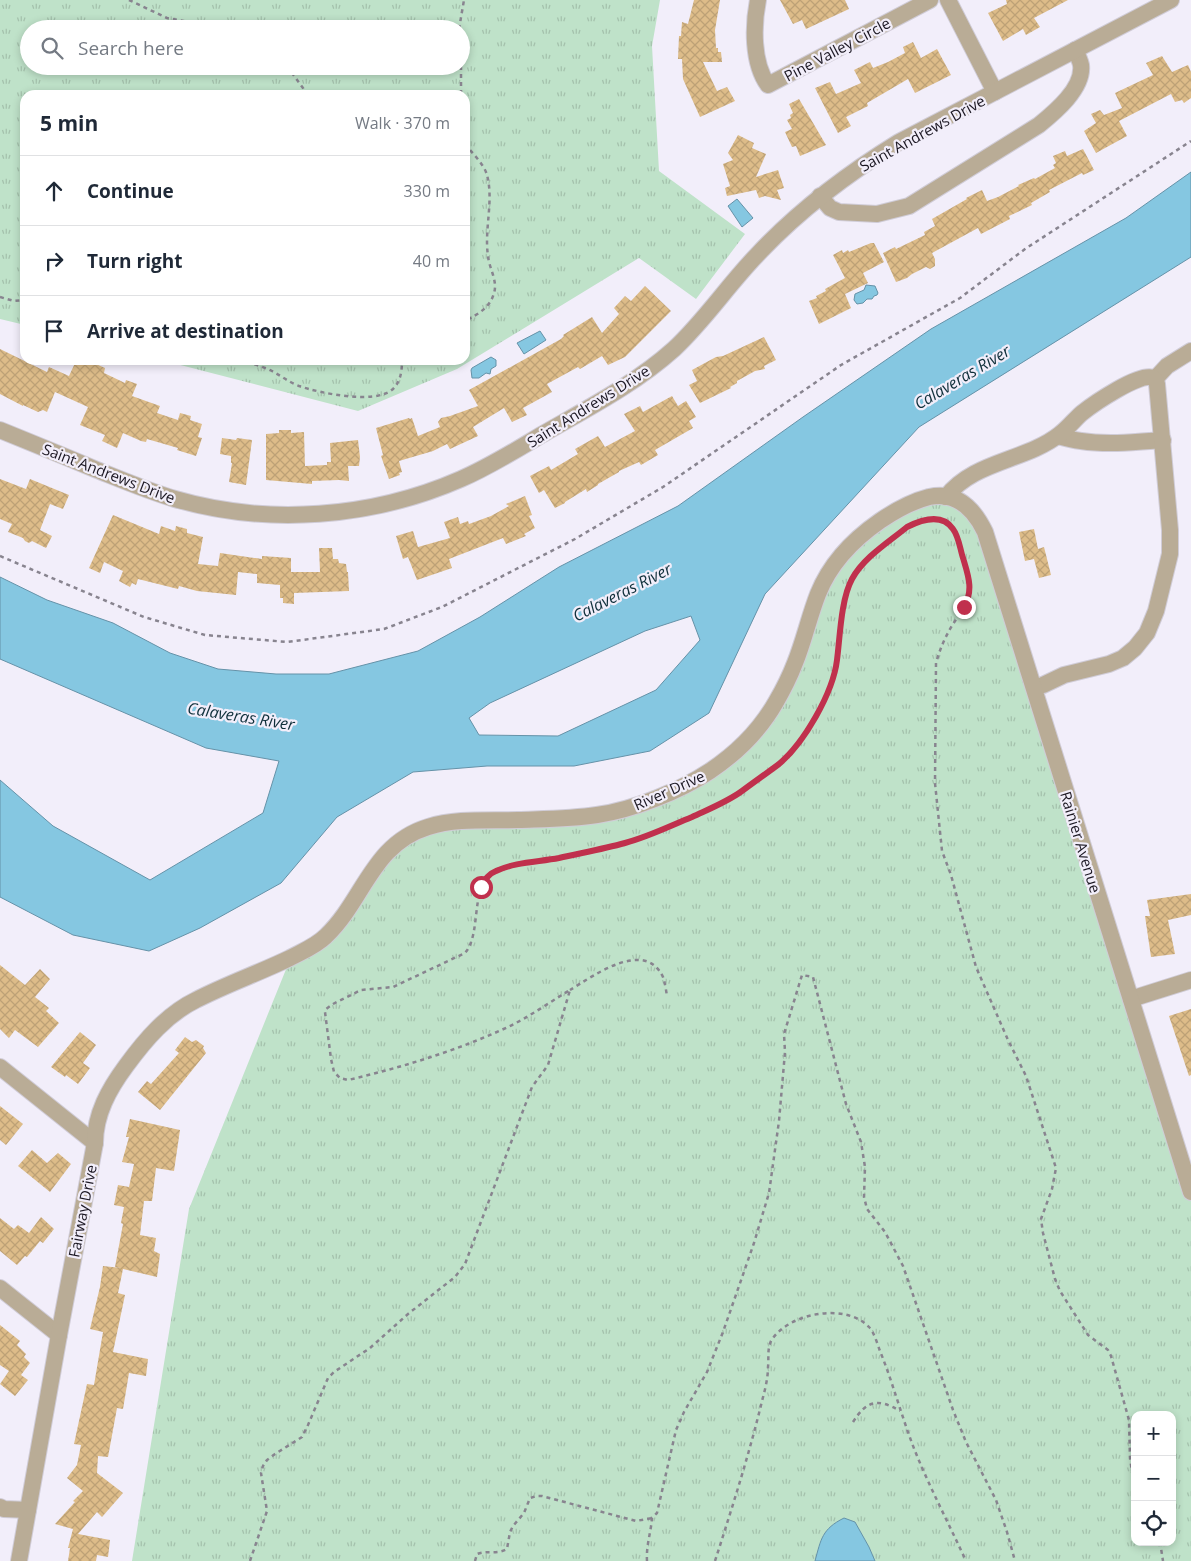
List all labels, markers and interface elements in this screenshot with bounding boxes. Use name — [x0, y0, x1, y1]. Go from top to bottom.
street label: Pine Valley Circle — [780, 13, 894, 85]
search box — [20, 20, 470, 75]
icon: search — [38, 34, 66, 62]
text: Search here — [78, 35, 184, 61]
street label: Saint Andrews Drive — [856, 90, 988, 176]
text: 5 min — [40, 109, 98, 137]
text: Walk · 370 m — [355, 112, 450, 134]
icon: ahead — [40, 177, 68, 205]
text: Continue — [87, 178, 174, 204]
text: 330 m — [404, 180, 450, 202]
icon: right — [40, 247, 68, 275]
text: Turn right — [87, 248, 182, 274]
text: 40 m — [413, 250, 450, 272]
icon: arrive — [40, 317, 68, 345]
text: Arrive at destination — [87, 318, 284, 344]
water label: Calaveras River — [910, 339, 1015, 414]
street label: Saint Andrews Drive — [523, 360, 653, 452]
street label: Saint Andrews Drive — [40, 438, 178, 508]
water label: Calaveras River — [569, 557, 676, 626]
route end — [953, 596, 976, 619]
water label: Calaveras River — [186, 697, 297, 735]
street label: River Drive — [630, 765, 708, 815]
street label: Rainier Avenue — [1056, 789, 1106, 895]
route start — [470, 876, 493, 899]
street label: Fairway Drive — [63, 1163, 101, 1259]
map controls — [1131, 1411, 1176, 1546]
button: + — [1131, 1411, 1176, 1456]
button: − — [1131, 1456, 1176, 1501]
button: locate — [1131, 1501, 1176, 1546]

